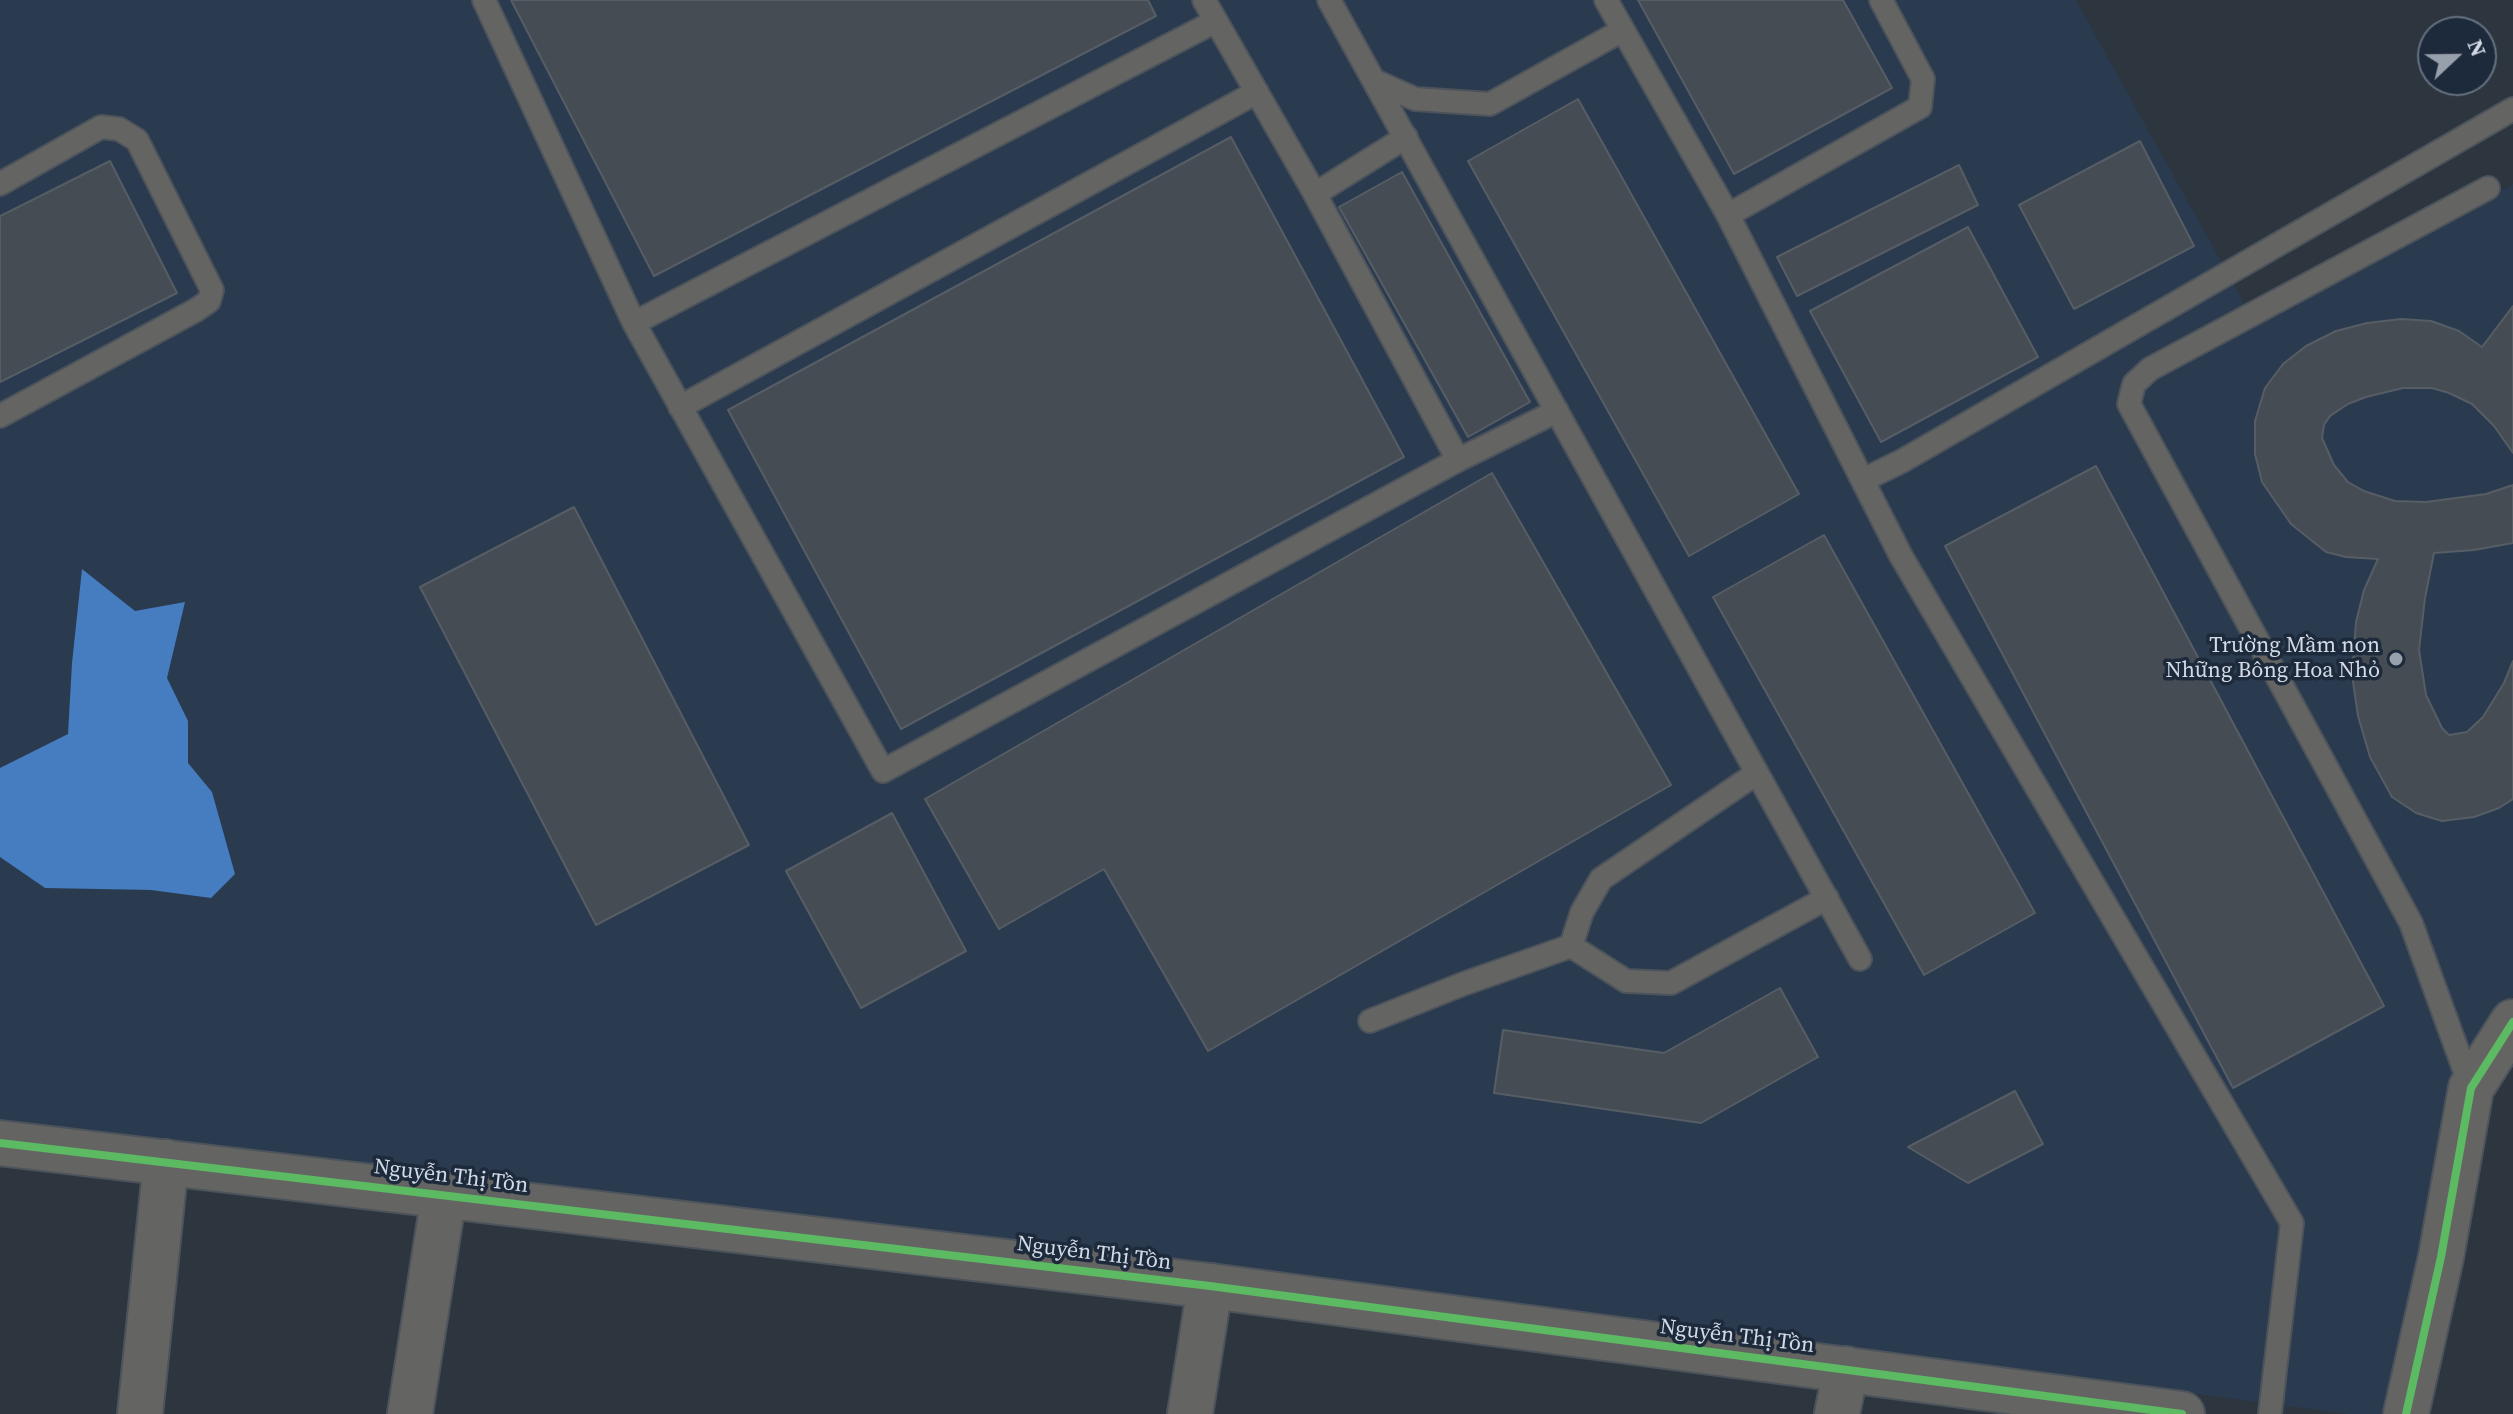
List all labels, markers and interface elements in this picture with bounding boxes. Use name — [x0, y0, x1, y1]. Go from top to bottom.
north arrow — [2417, 16, 2497, 96]
text: N — [2460, 35, 2494, 61]
place label: Trường Mầm non Những Bông Hoa Nhỏ — [2166, 633, 2380, 684]
marker: Trường Mầm non Những Bông Hoa Nhỏ — [2387, 650, 2405, 668]
street label: Nguyễn Thị Tồn — [372, 1154, 530, 1200]
street label: Nguyễn Thị Tồn — [1015, 1231, 1173, 1277]
street label: Nguyễn Thị Tồn — [1658, 1314, 1816, 1360]

